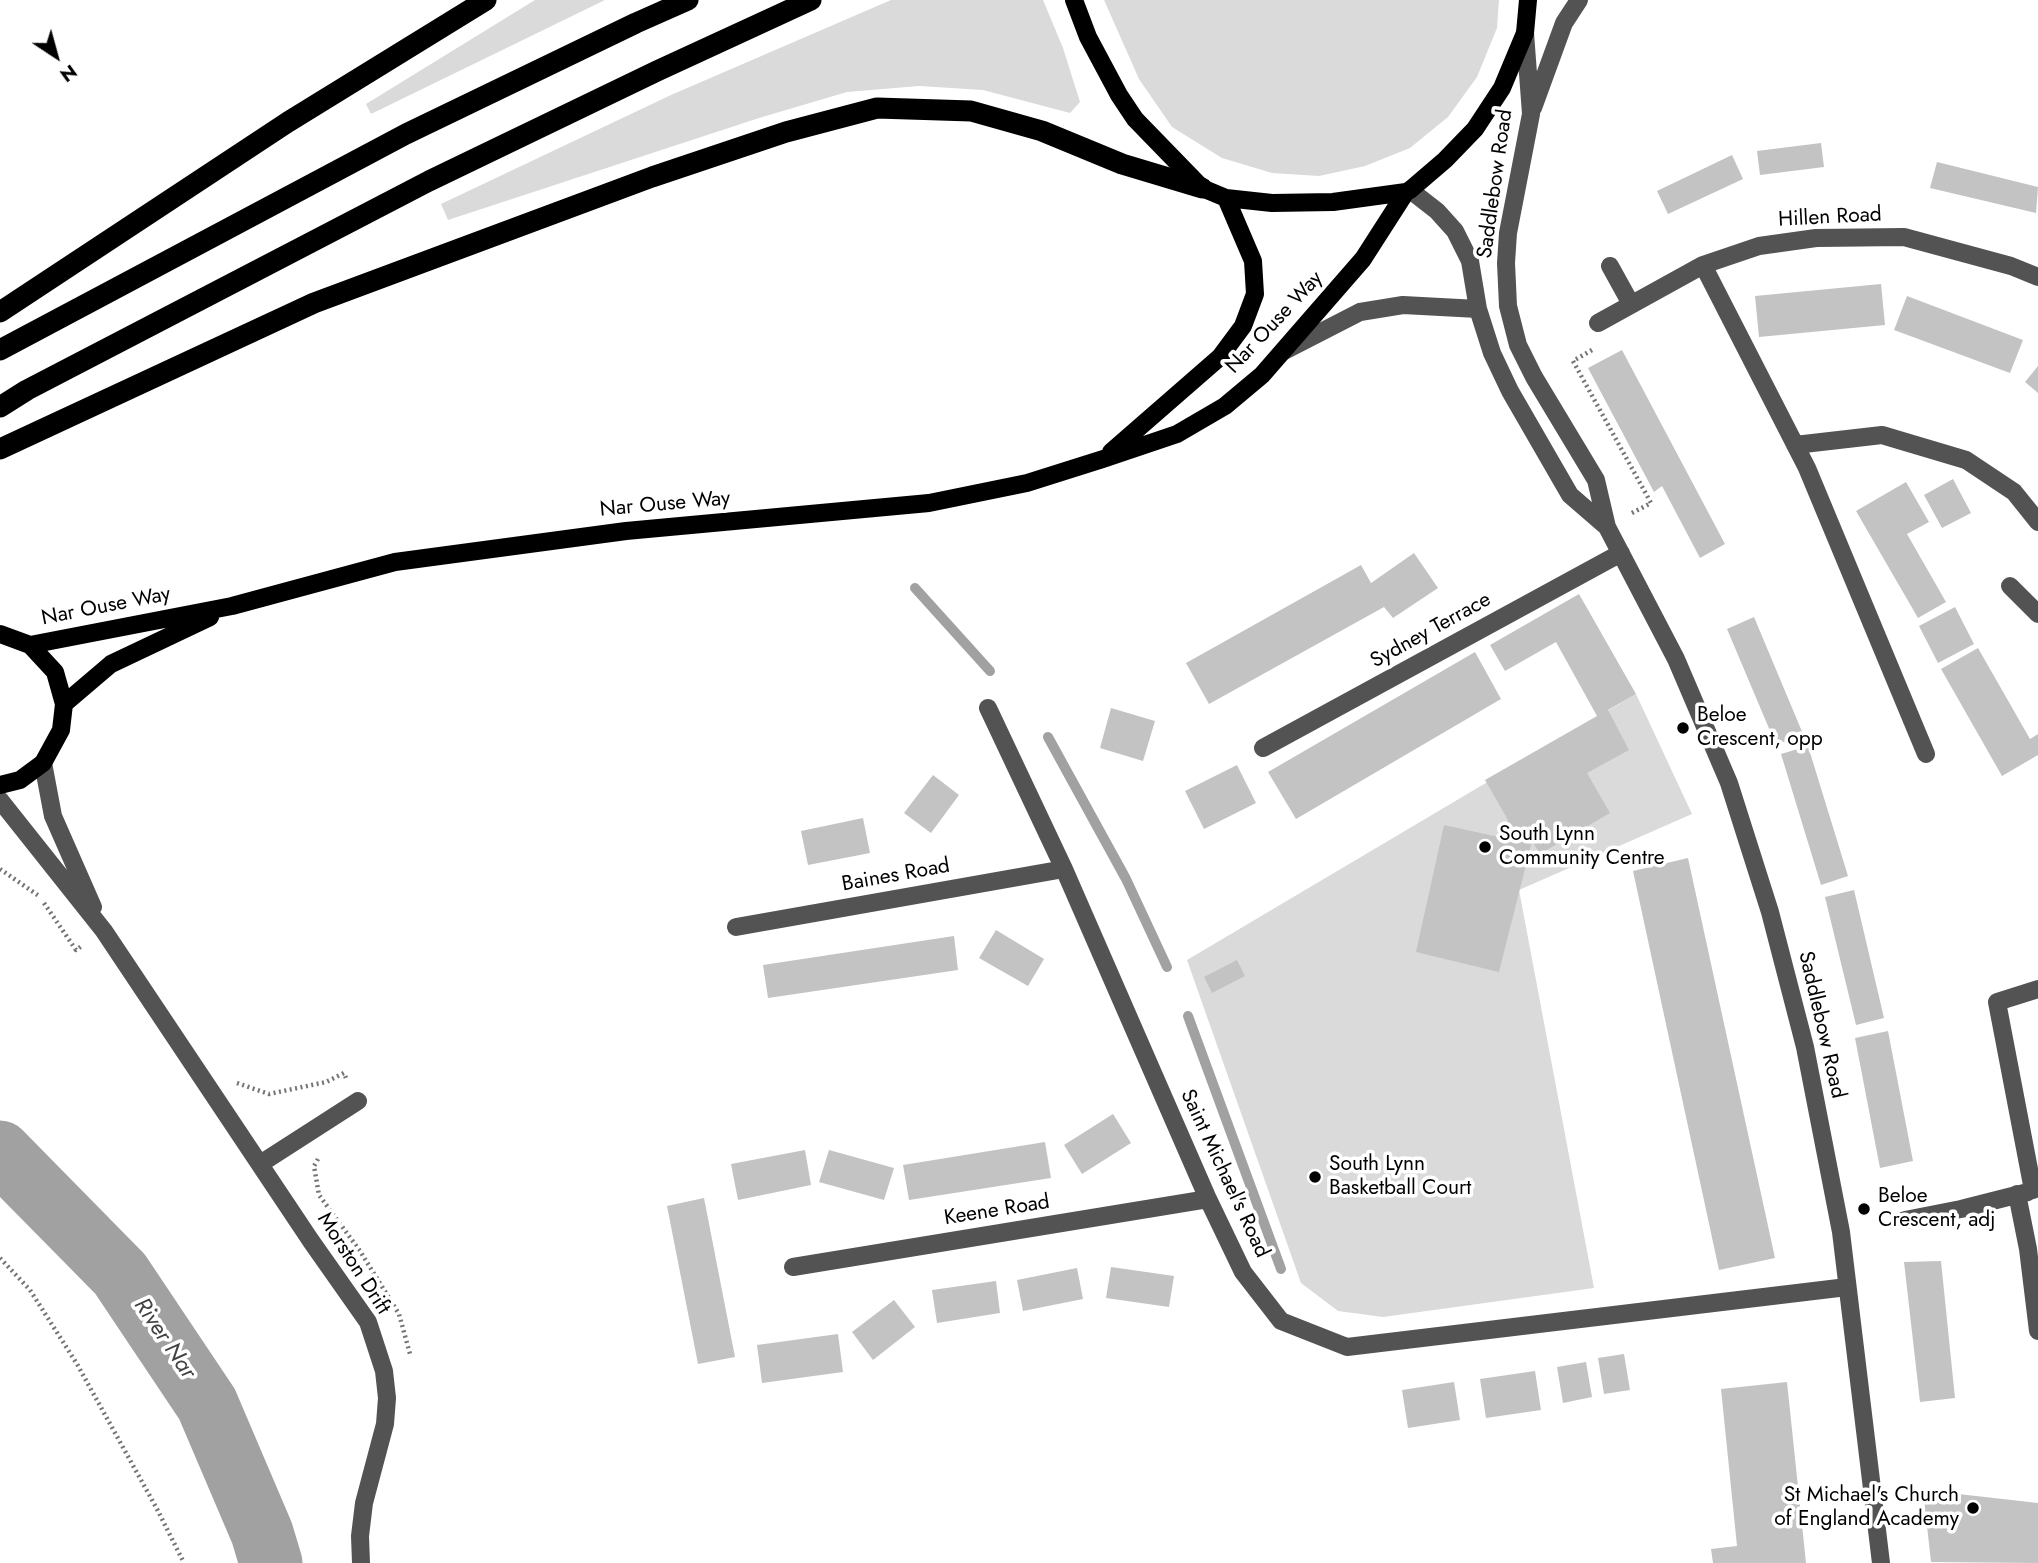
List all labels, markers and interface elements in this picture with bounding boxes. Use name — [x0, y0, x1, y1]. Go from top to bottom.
north arrow — [21, 21, 91, 91]
text: N — [55, 58, 83, 89]
street label: Saddlebow Road — [1473, 108, 1519, 260]
street label: Hillen Road — [1778, 203, 1882, 233]
street label: Nar Ouse Way — [1221, 267, 1329, 379]
street label: Nar Ouse Way — [599, 487, 731, 523]
street label: Nar Ouse Way — [39, 582, 173, 632]
street label: Sydney Terrace — [1366, 588, 1496, 674]
place label: Beloe Crescent, opp — [1697, 703, 1823, 753]
marker: Beloe Crescent, opp — [1675, 720, 1691, 736]
place label: South Lynn Community Centre — [1499, 822, 1665, 872]
marker: South Lynn Community Centre — [1477, 839, 1493, 855]
street label: Baines Road — [840, 854, 952, 898]
street label: Saddlebow Road — [1792, 949, 1850, 1101]
street label: Saint Michael's Road — [1174, 1086, 1274, 1262]
place label: South Lynn Basketball Court — [1329, 1152, 1471, 1202]
marker: South Lynn Basketball Court — [1307, 1169, 1323, 1185]
place label: Beloe Crescent, adj — [1878, 1184, 1996, 1234]
street label: Keene Road — [943, 1190, 1051, 1232]
marker: Beloe Crescent, adj — [1856, 1201, 1872, 1217]
street label: Morston Drift — [311, 1209, 395, 1319]
water label: River Nar — [127, 1293, 201, 1385]
place label: St Michael's Church of England Academy — [1774, 1483, 1959, 1533]
marker: St Michael's Church of England Academy — [1965, 1500, 1981, 1516]

